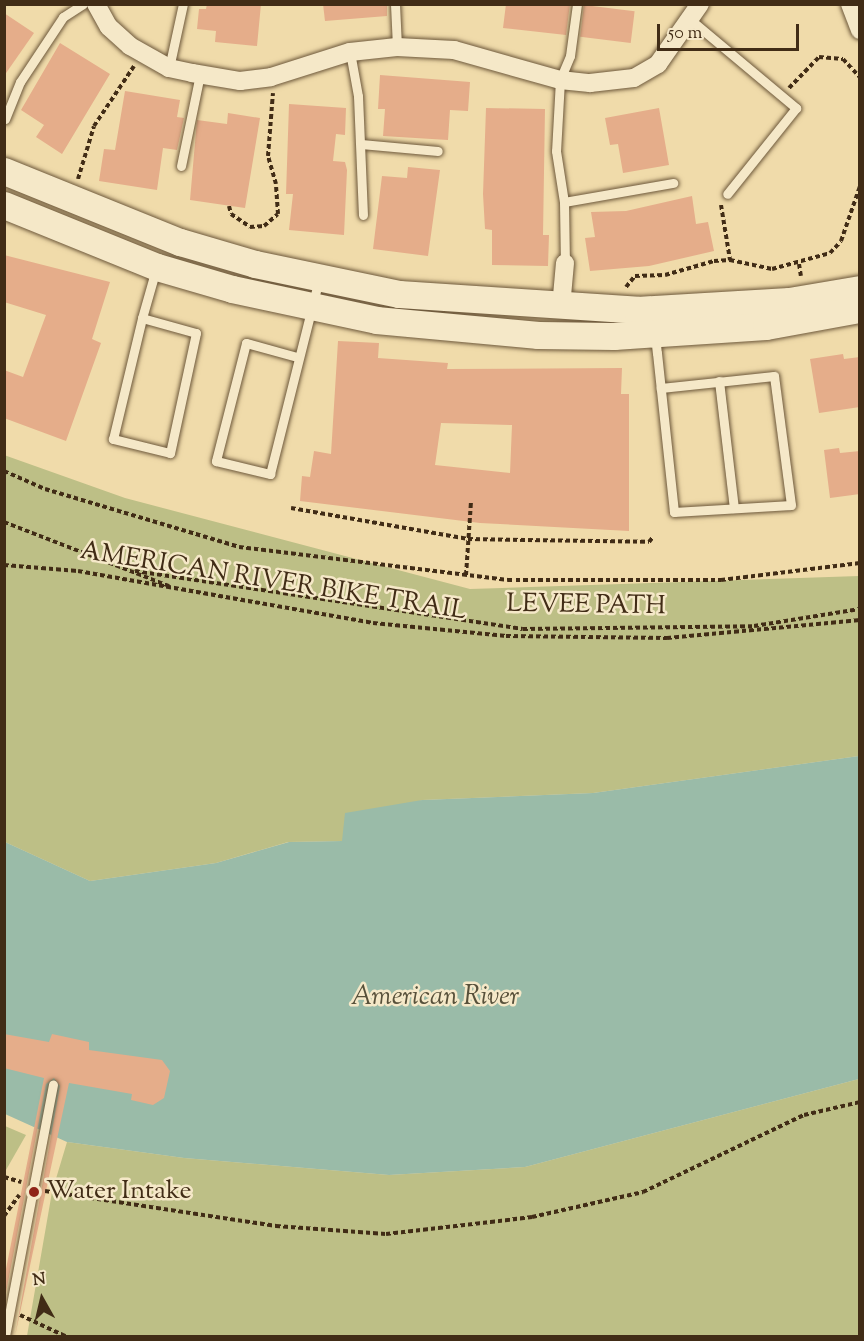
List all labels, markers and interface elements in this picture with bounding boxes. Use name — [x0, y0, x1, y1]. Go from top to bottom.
scale bar — [660, 12, 802, 50]
text: 50 m — [668, 21, 702, 47]
street label: AMERICAN RIVER BIKE TRAIL — [78, 536, 468, 628]
street label: LEVEE PATH — [506, 589, 666, 623]
water label: American River — [351, 982, 519, 1014]
place label: Water Intake — [46, 1176, 192, 1208]
marker: Water Intake — [27, 1185, 41, 1199]
text: N — [31, 1268, 47, 1293]
north arrow — [12, 1269, 72, 1329]

